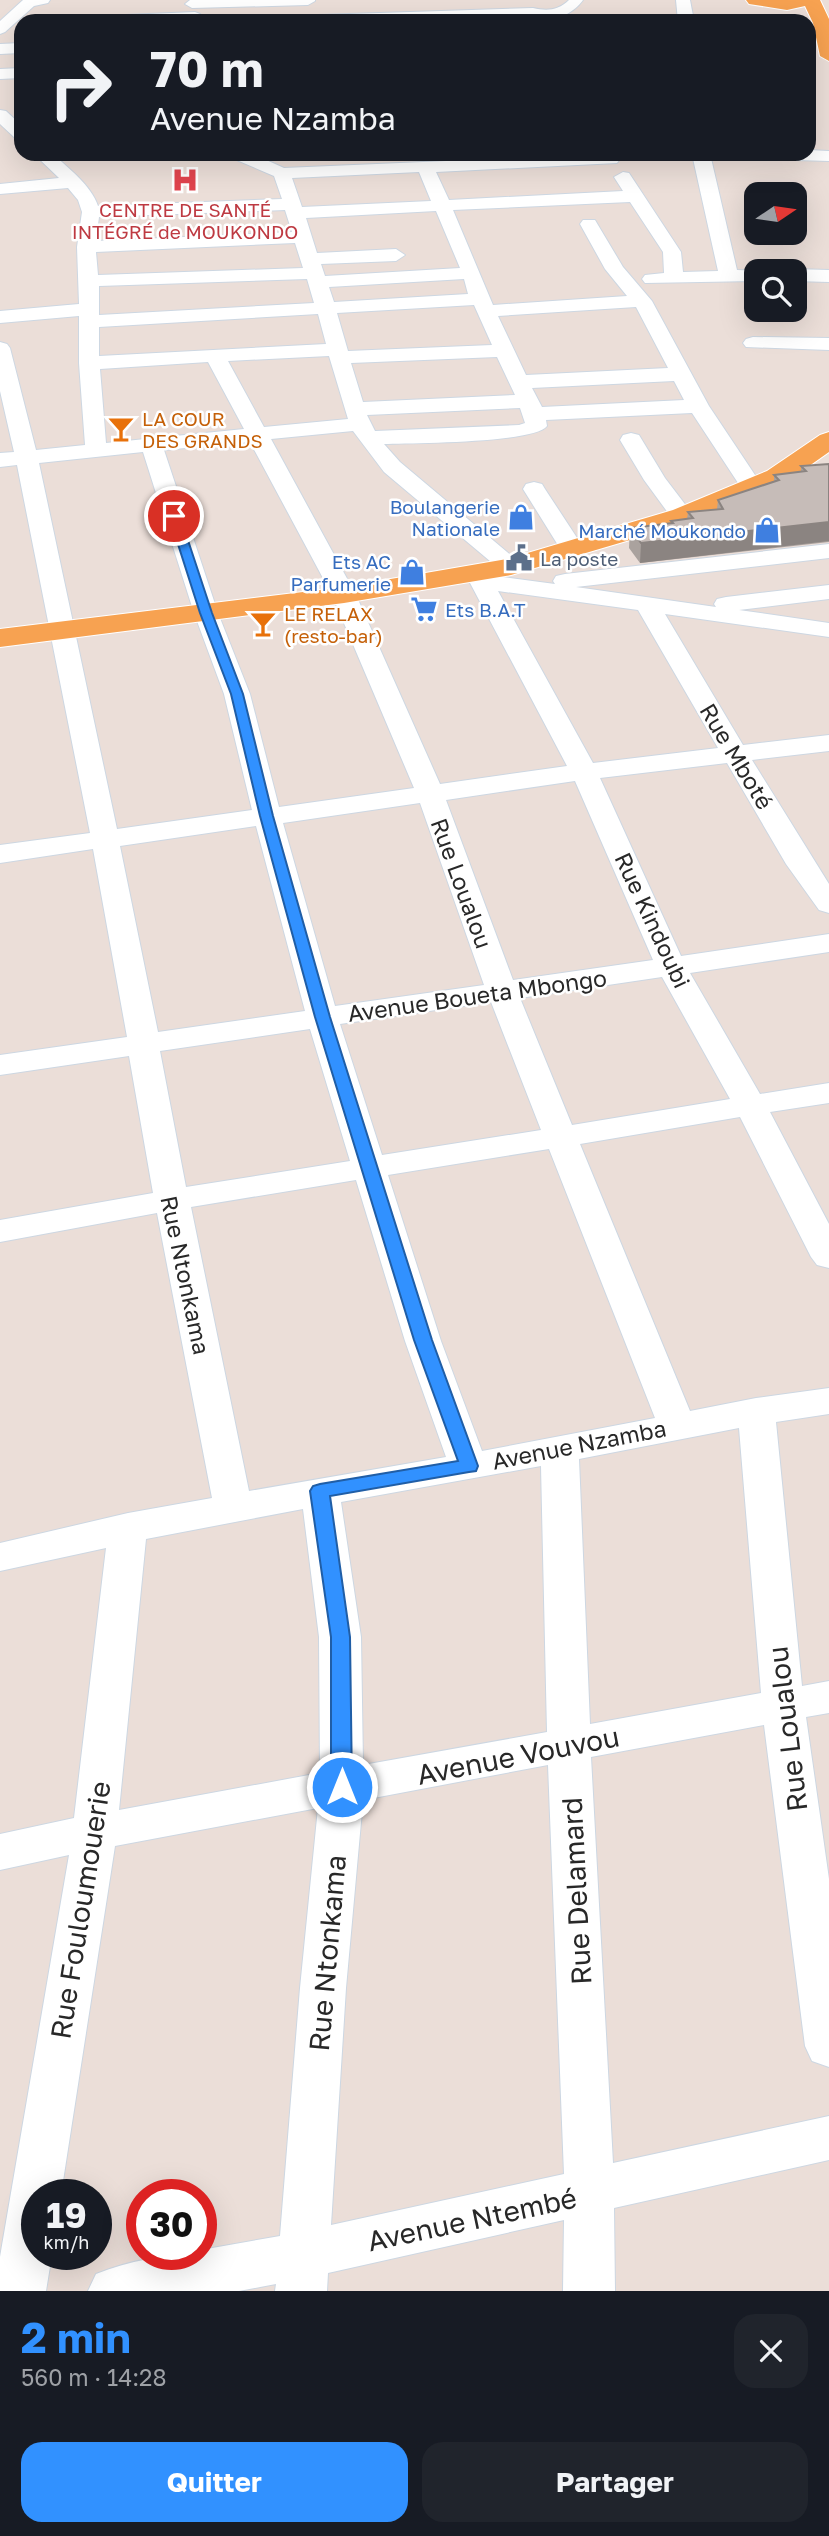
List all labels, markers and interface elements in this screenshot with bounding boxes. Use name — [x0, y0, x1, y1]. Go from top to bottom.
text: 70 m — [150, 39, 264, 98]
icon: right — [35, 42, 126, 133]
text: Avenue Nzamba — [150, 99, 396, 137]
hospital icon: CENTRE DE SANTÉ INTÉGRÉ de MOUKONDO — [170, 165, 200, 195]
north arrow — [744, 182, 807, 245]
map controls — [744, 182, 807, 322]
place label: CENTRE DE SANTÉ INTÉGRÉ de MOUKONDO — [72, 198, 298, 243]
button: search — [744, 259, 807, 322]
place label: LA COUR DES GRANDS — [142, 407, 263, 452]
bar icon: LA COUR DES GRANDS — [106, 414, 136, 444]
pin — [144, 486, 204, 546]
place label: Boulangerie Nationale — [390, 495, 500, 540]
icon: arrive — [155, 497, 193, 535]
shop icon: Boulangerie Nationale — [506, 502, 536, 532]
shop icon: Marché Moukondo — [752, 515, 782, 545]
place label: Marché Moukondo — [578, 519, 746, 542]
public building icon: La poste — [504, 543, 534, 573]
place label: La poste — [540, 547, 618, 570]
place label: Ets AC Parfumerie — [290, 550, 391, 595]
shop icon: Ets AC Parfumerie — [397, 557, 427, 587]
supermarket icon: Ets B.A.T — [409, 594, 439, 624]
place label: Ets B.A.T — [445, 598, 526, 621]
place label: LE RELAX (resto-bar) — [284, 602, 383, 647]
bar icon: LE RELAX (resto-bar) — [248, 609, 278, 639]
street label: Rue Mboté — [694, 698, 780, 814]
street label: Rue Loualou — [425, 814, 499, 952]
street label: Rue Kindoubi — [609, 848, 697, 992]
street label: Avenue Boueta Mbongo — [346, 963, 608, 1027]
street label: Rue Ntonkama — [155, 1193, 217, 1357]
street label: Avenue Nzamba — [490, 1413, 668, 1475]
street label: Rue Loualou — [760, 1644, 814, 1814]
street label: Avenue Vouvou — [414, 1719, 622, 1791]
position arrow — [305, 1750, 379, 1824]
street label: Rue Fouloumouerie — [43, 1779, 117, 2041]
street label: Rue Delamard — [555, 1796, 597, 1986]
street label: Rue Ntonkama — [302, 1853, 352, 2053]
speed limit sign: 30 — [126, 2179, 217, 2270]
street label: Avenue Ntembé — [364, 2181, 580, 2257]
text: 19 — [46, 2194, 87, 2236]
text: km/h — [44, 2231, 89, 2253]
text: 2 min — [21, 2312, 131, 2362]
button: close — [734, 2314, 808, 2388]
text: 560 m · 14:28 — [21, 2363, 166, 2391]
button: Quitter — [21, 2442, 408, 2522]
button: Partager — [422, 2442, 808, 2522]

